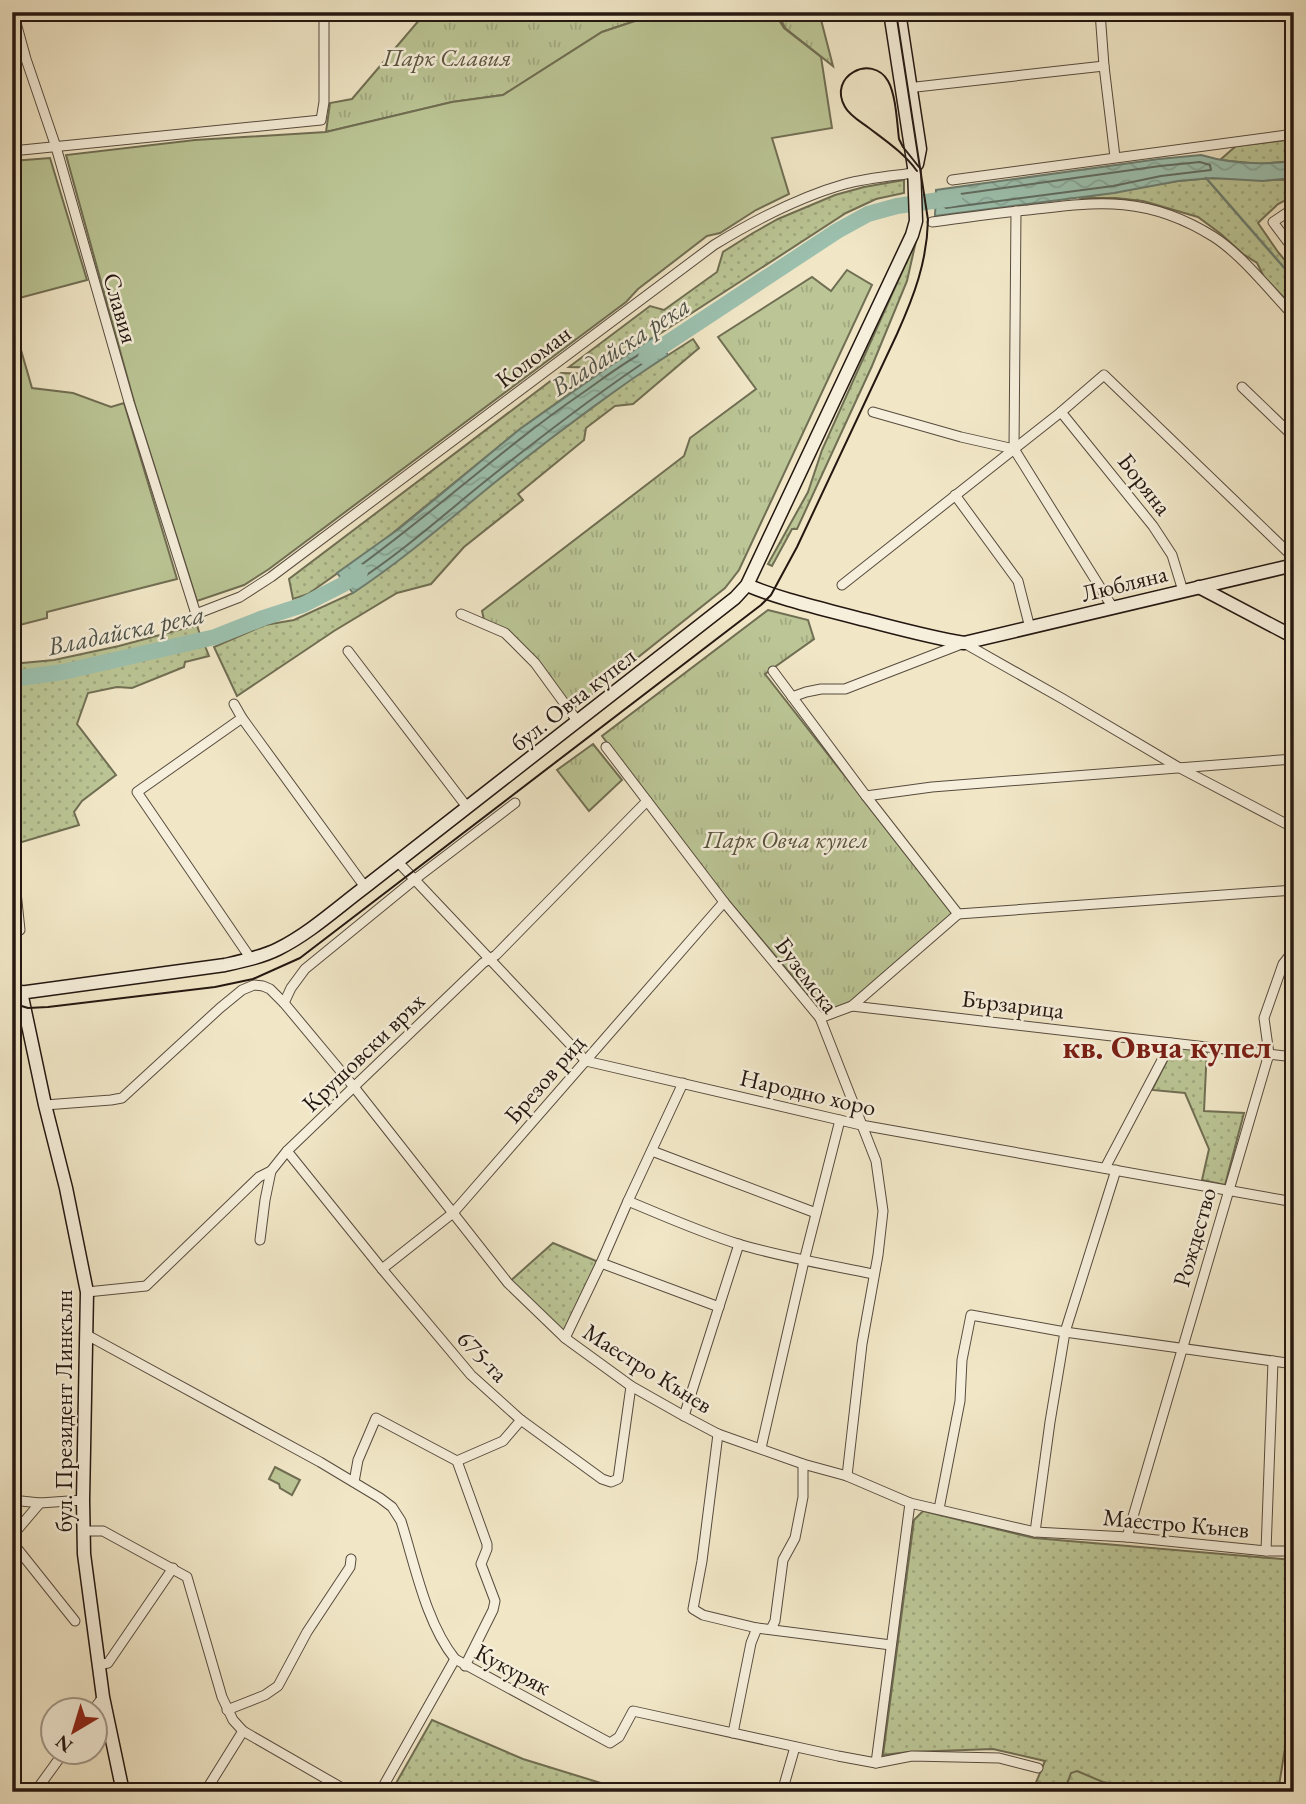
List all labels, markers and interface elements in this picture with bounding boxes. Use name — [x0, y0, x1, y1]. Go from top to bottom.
park label: Парк Славия — [381, 42, 512, 73]
street label: Славия — [96, 269, 146, 347]
water label: Владайска река — [543, 288, 696, 404]
street label: Коломан — [489, 317, 577, 395]
street label: Боряна — [1111, 447, 1179, 522]
street label: Любляна — [1078, 557, 1171, 609]
water label: Владайска река — [43, 597, 208, 663]
street label: бул. Овча купел — [504, 640, 642, 758]
park label: Парк Овча купел — [702, 824, 869, 855]
street label: Буземска — [768, 931, 846, 1020]
street label: Бързарица — [960, 982, 1066, 1026]
street label: Крушовски връх — [295, 985, 431, 1118]
district label: кв. Овча купел — [1062, 1026, 1272, 1068]
street label: Брезов рид — [497, 1028, 591, 1130]
street label: Народно хоро — [737, 1061, 879, 1123]
street label: Рождество — [1165, 1184, 1223, 1290]
street label: бул. Президент Линкълн — [48, 1290, 79, 1532]
street label: Маестро Кънев — [578, 1316, 718, 1420]
street label: 675-та — [451, 1323, 515, 1389]
street label: Маестро Кънев — [1102, 1501, 1250, 1545]
street label: Кукуряк — [470, 1636, 557, 1702]
north arrow — [38, 1696, 108, 1766]
text: N — [50, 1729, 78, 1759]

